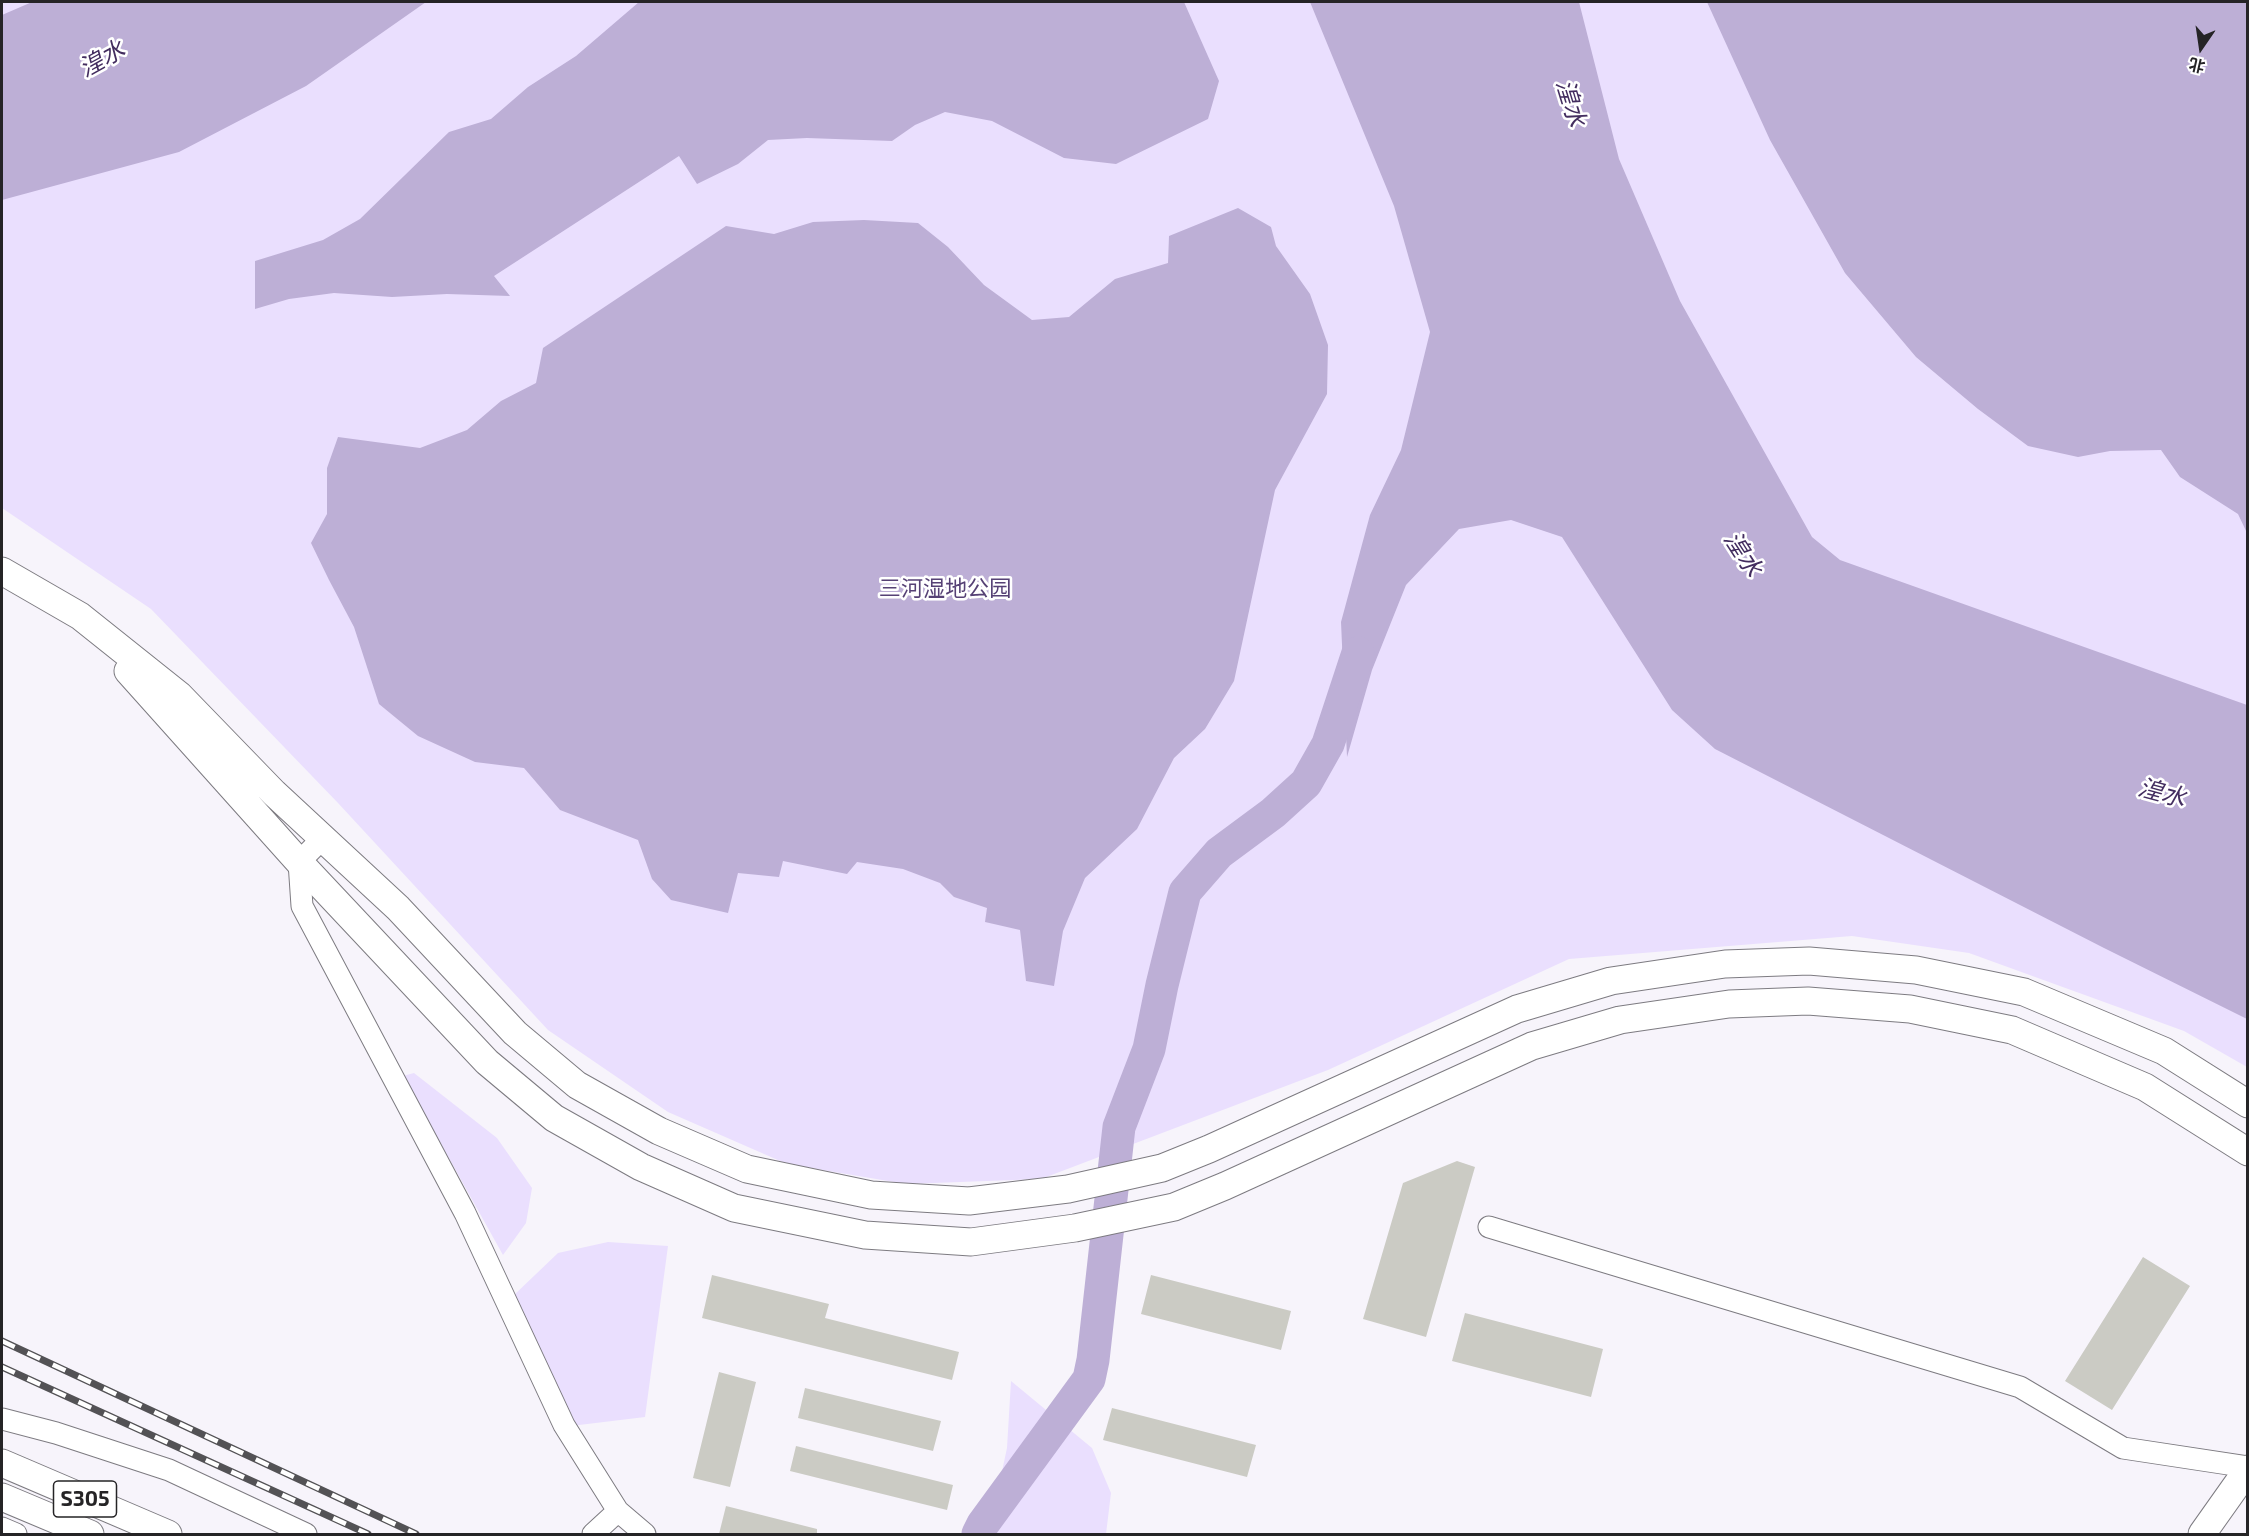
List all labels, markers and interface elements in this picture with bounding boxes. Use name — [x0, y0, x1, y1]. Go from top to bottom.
north arrow — [2171, 18, 2231, 78]
water label: 湟水 — [74, 35, 130, 83]
text: 北 — [2187, 55, 2207, 77]
water label: 湟水 — [1550, 76, 1592, 130]
water label: 湟水 — [1718, 526, 1768, 582]
park label: 三河湿地公园 — [879, 576, 1011, 602]
water label: 湟水 — [2135, 773, 2189, 813]
road number: S305 — [54, 1481, 116, 1517]

